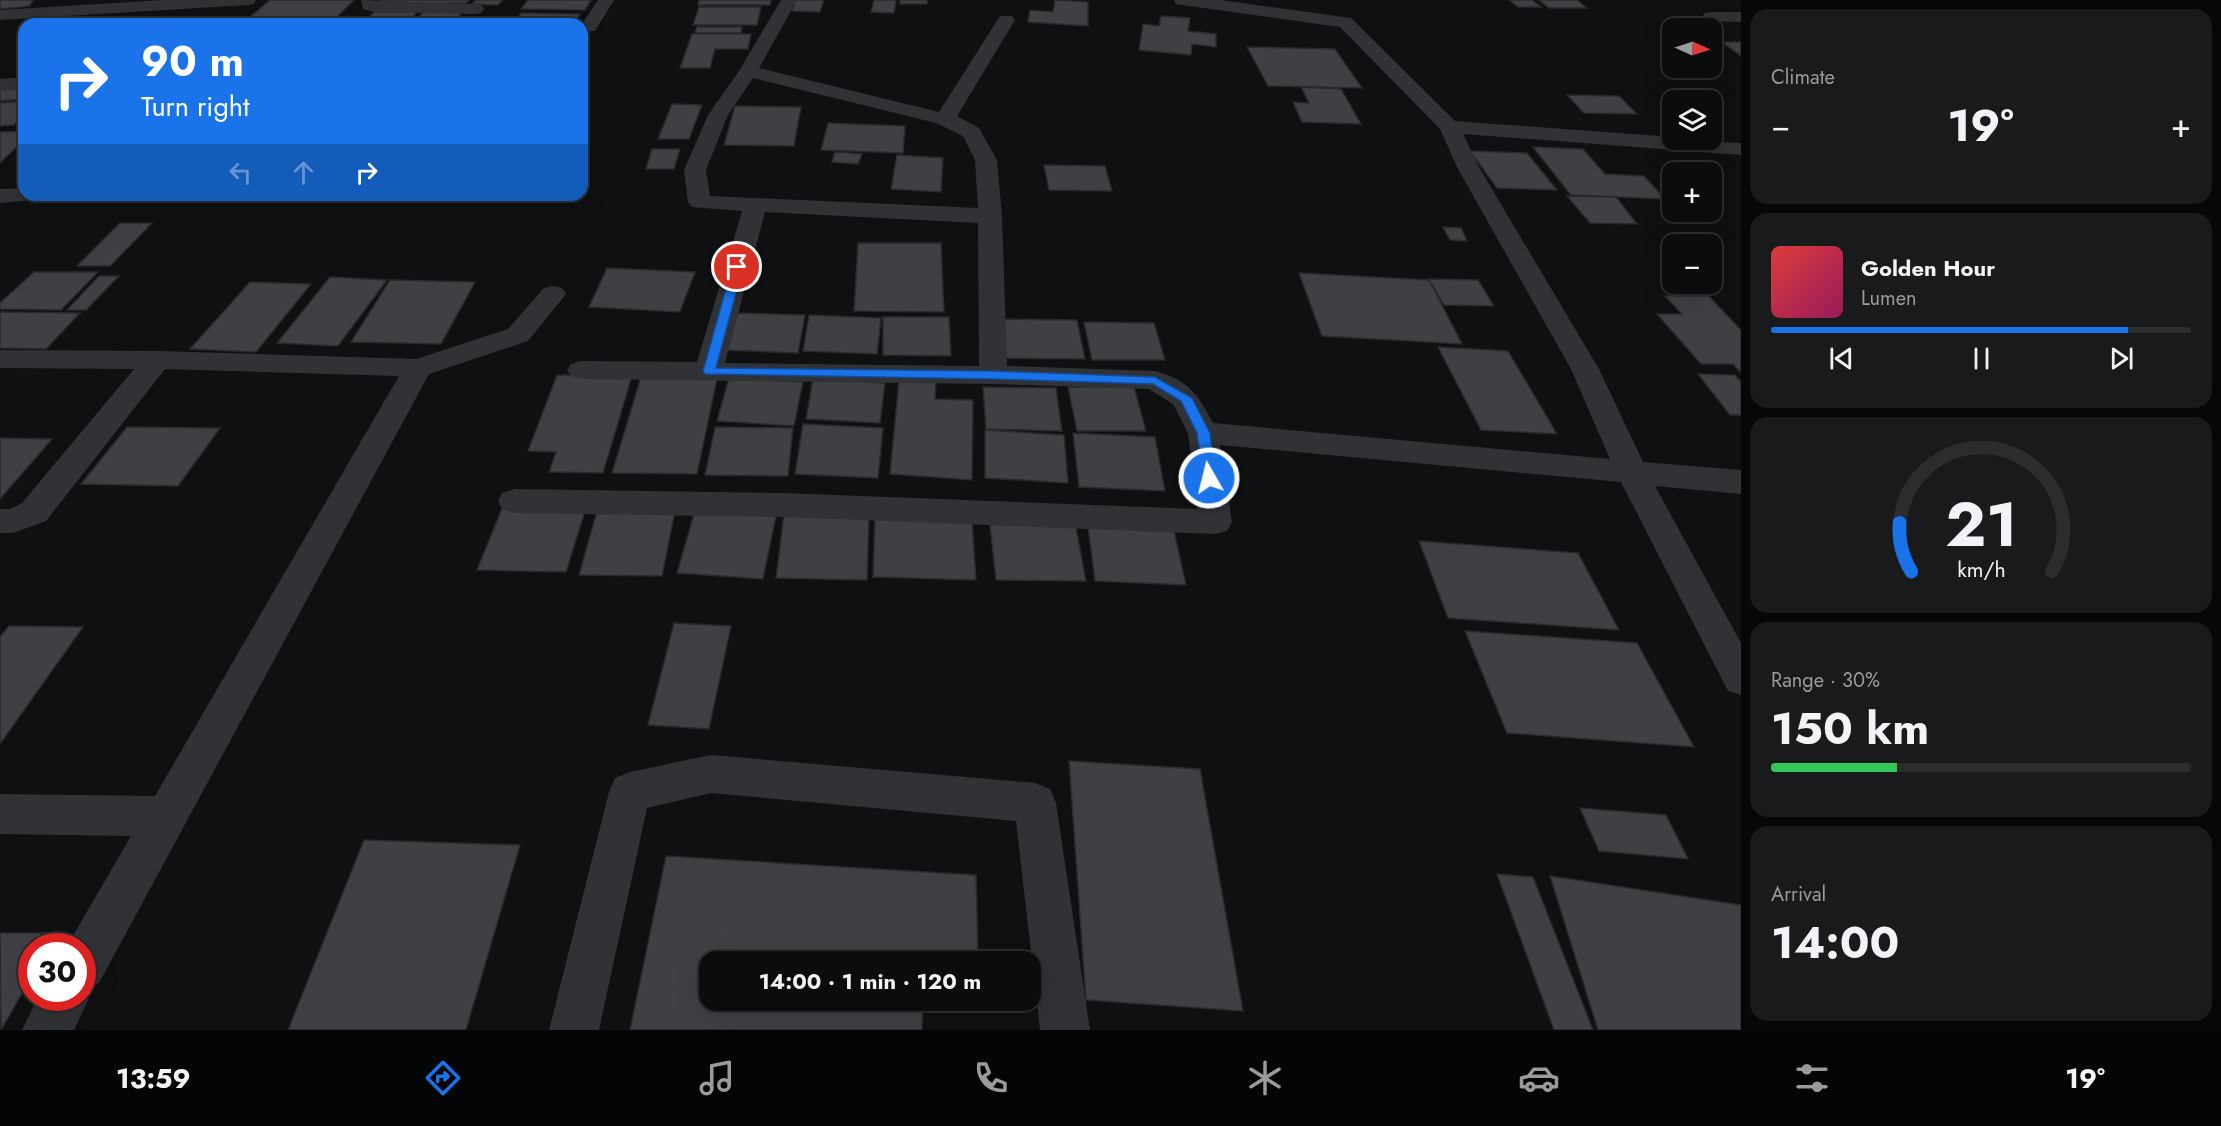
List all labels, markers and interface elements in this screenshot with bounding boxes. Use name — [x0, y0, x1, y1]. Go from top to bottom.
north arrow — [1662, 18, 1722, 78]
map controls — [1662, 18, 1722, 294]
text: 90 m — [141, 31, 244, 92]
icon: right — [42, 42, 120, 120]
text: Climate — [1771, 63, 1835, 92]
text: Turn right — [141, 87, 249, 126]
button: layers — [1662, 90, 1722, 150]
text: 19° — [1947, 93, 2014, 158]
text: − — [1771, 102, 1790, 149]
text: + — [2171, 102, 2191, 149]
icon: left — [224, 156, 257, 189]
icon: ahead — [287, 156, 320, 189]
icon: right — [350, 156, 383, 189]
button: + — [1662, 162, 1722, 222]
button: − — [1662, 234, 1722, 294]
pin — [711, 241, 762, 292]
icon: arrive — [720, 250, 753, 283]
text: Golden Hour — [1861, 252, 1995, 284]
text: Lumen — [1861, 284, 1917, 313]
icon: previous — [1825, 342, 1858, 375]
icon: pause — [1965, 342, 1998, 375]
icon: next — [2105, 342, 2138, 375]
position arrow — [1177, 446, 1241, 510]
text: 21 — [1945, 479, 2017, 569]
text: km/h — [1957, 554, 2005, 585]
text: Range · 30% — [1771, 666, 1880, 695]
text: 150 km — [1771, 696, 1929, 761]
text: Arrival — [1771, 880, 1826, 909]
text: 14:00 — [1771, 910, 1899, 975]
speed limit sign: 30 — [18, 933, 96, 1011]
text: 14:00 · 1 min · 120 m — [759, 965, 981, 997]
icon: directions — [422, 1057, 464, 1099]
icon: music — [696, 1057, 738, 1099]
icon: phone — [970, 1057, 1012, 1099]
icon: climate — [1244, 1057, 1286, 1099]
icon: car — [1518, 1057, 1560, 1099]
icon: filters — [1791, 1057, 1833, 1099]
text: 13:59 — [116, 1059, 191, 1098]
text: 19° — [2065, 1059, 2105, 1098]

